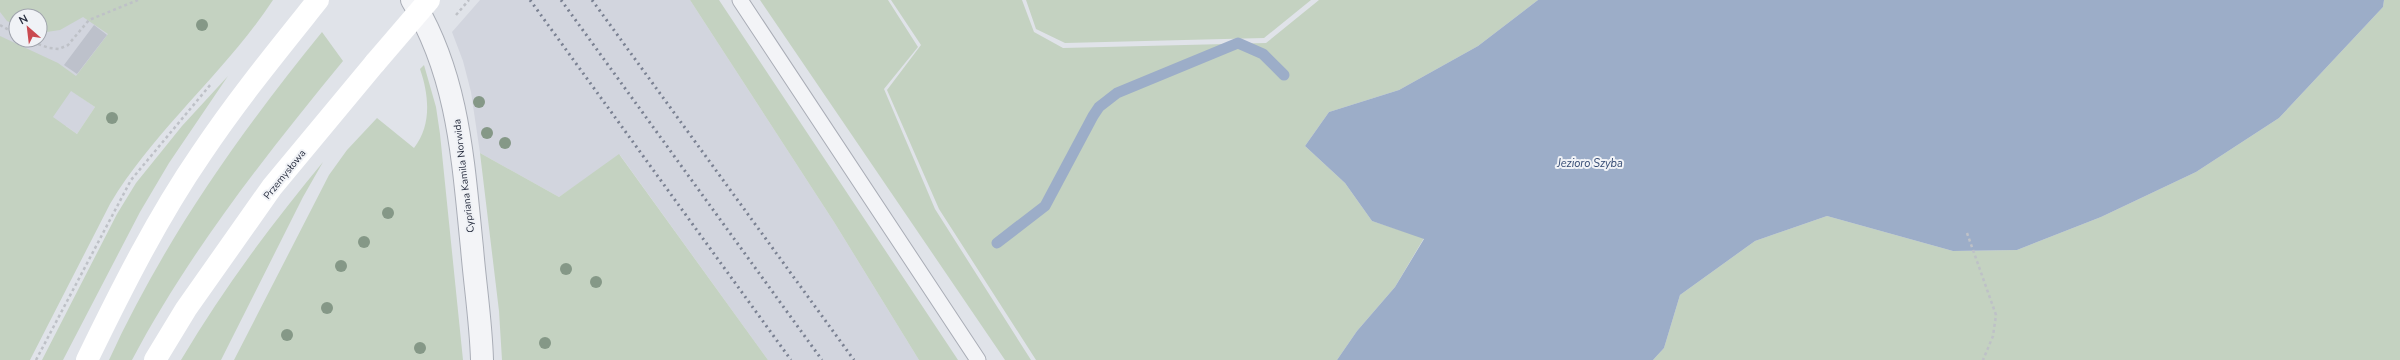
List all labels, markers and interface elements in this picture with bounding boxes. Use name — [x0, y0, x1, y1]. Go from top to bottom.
north arrow — [8, 8, 48, 48]
text: N — [16, 11, 31, 28]
street label: Cypriana Kamila Norwida — [450, 118, 478, 233]
street label: Przemysłowa — [260, 147, 309, 202]
water label: Jezioro Szyba — [1556, 156, 1623, 171]

